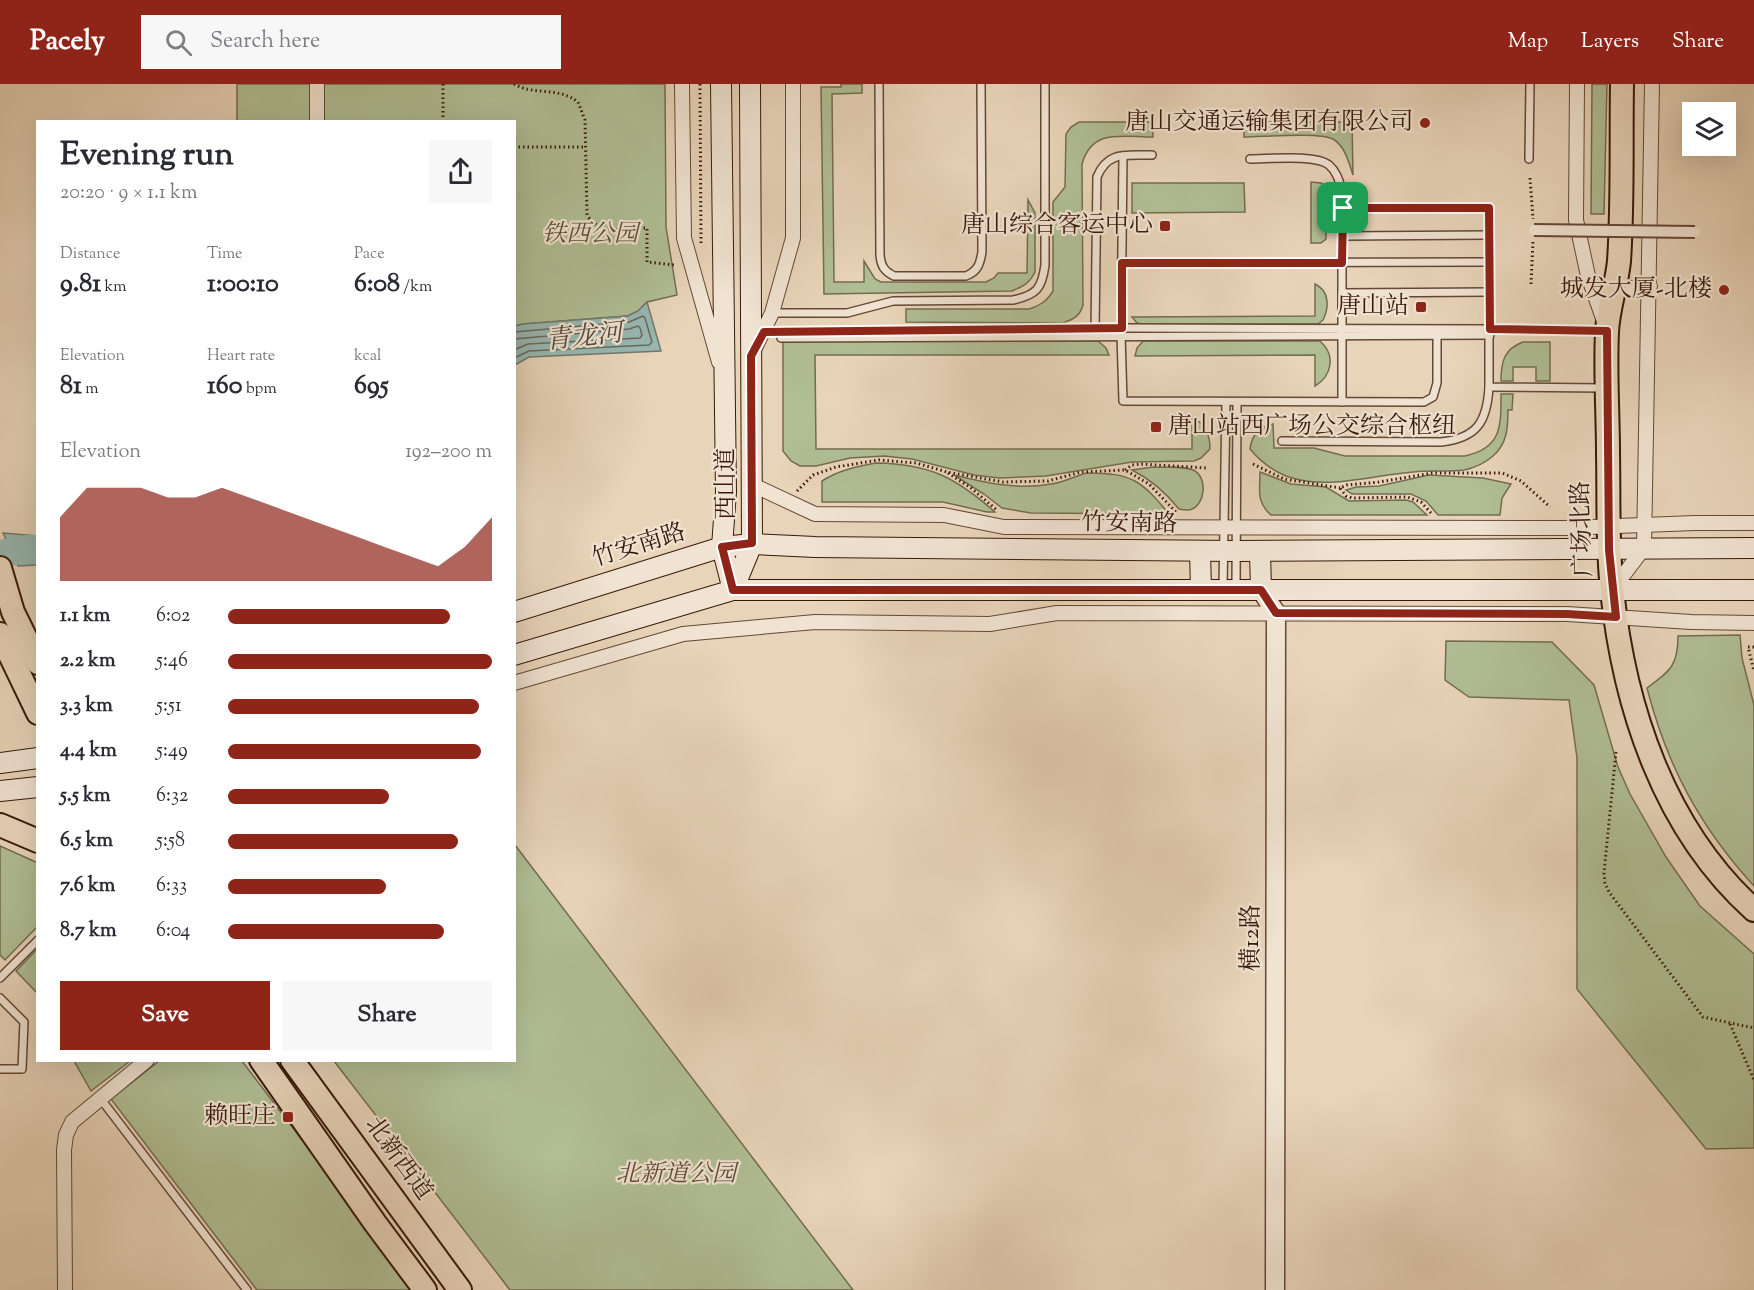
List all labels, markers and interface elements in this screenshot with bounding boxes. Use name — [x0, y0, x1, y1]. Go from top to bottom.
search box — [141, 15, 561, 69]
text: Pacely — [30, 22, 105, 62]
icon: search — [162, 26, 195, 59]
text: Search here — [210, 26, 320, 58]
text: Map — [1508, 27, 1548, 57]
text: Layers — [1581, 27, 1639, 57]
text: Share — [1672, 27, 1724, 57]
map controls — [1682, 102, 1736, 156]
button: layers — [1682, 102, 1736, 156]
place label: 唐山交通运输集团有限公司 — [1125, 106, 1413, 140]
marker: 唐山交通运输集团有限公司 — [1418, 116, 1432, 130]
text: Evening run — [60, 132, 234, 180]
button: share — [429, 140, 492, 203]
text: 20:20 · 9 × 1.1 km — [60, 179, 198, 208]
pin — [1317, 182, 1368, 233]
icon: arrive — [1326, 191, 1359, 224]
place label: 唐山综合客运中心 — [961, 209, 1153, 243]
park label: 铁西公园 — [542, 218, 642, 252]
marker: 唐山综合客运中心 — [1158, 219, 1172, 233]
text: Distance — [60, 243, 120, 266]
text: Time — [207, 243, 243, 266]
text: Pace — [354, 243, 385, 266]
text: 9.81 — [60, 266, 101, 303]
text: 1:00:10 — [207, 266, 279, 303]
text: 6:08 — [354, 266, 400, 303]
place label: 城发大厦-北楼 — [1560, 273, 1712, 307]
text: km — [101, 276, 126, 299]
text: /km — [400, 276, 432, 299]
marker: 城发大厦-北楼 — [1717, 283, 1731, 297]
place label: 唐山站 — [1337, 290, 1409, 324]
marker: 唐山站 — [1414, 300, 1428, 314]
water label: 青龙河 — [543, 315, 629, 360]
text: Elevation — [60, 345, 125, 368]
text: Heart rate — [207, 345, 275, 368]
text: kcal — [354, 345, 382, 368]
text: 81 — [60, 368, 82, 405]
text: 160 — [207, 368, 243, 405]
text: 695 — [354, 368, 389, 405]
text: m — [82, 378, 98, 401]
text: bpm — [243, 378, 277, 401]
place label: 唐山站西广场公交综合枢纽 — [1168, 410, 1456, 444]
marker: 唐山站西广场公交综合枢纽 — [1149, 420, 1163, 434]
text: Elevation — [60, 438, 141, 467]
text: 192–200 m — [405, 438, 492, 467]
street label: 西山道 — [710, 448, 744, 520]
street label: 广场北路 — [1564, 480, 1602, 578]
street label: 竹安南路 — [1081, 506, 1177, 542]
street label: 竹安南路 — [588, 516, 690, 576]
text: 1.1 km — [60, 602, 110, 631]
text: 6:02 — [156, 602, 190, 631]
text: 2.2 km — [60, 647, 115, 676]
text: 5:46 — [156, 647, 188, 676]
text: 3.3 km — [60, 692, 113, 721]
text: 5:51 — [156, 692, 182, 721]
text: 4.4 km — [60, 737, 117, 766]
text: 5:49 — [156, 737, 188, 766]
text: 5.5 km — [60, 782, 110, 811]
text: 6:32 — [156, 782, 188, 811]
text: 6.5 km — [60, 827, 113, 856]
text: 5:58 — [156, 827, 185, 856]
text: 7.6 km — [60, 872, 115, 901]
text: 6:33 — [156, 872, 187, 901]
street label: 横12路 — [1235, 904, 1269, 972]
text: 8.7 km — [60, 917, 117, 946]
text: 6:04 — [156, 917, 190, 946]
button: Save — [60, 981, 270, 1050]
button: Share — [282, 981, 492, 1050]
place label: 赖旺庄 — [204, 1100, 276, 1134]
marker: 赖旺庄 — [281, 1110, 295, 1124]
street label: 北新西道 — [356, 1110, 440, 1208]
park label: 北新道公园 — [616, 1158, 740, 1192]

